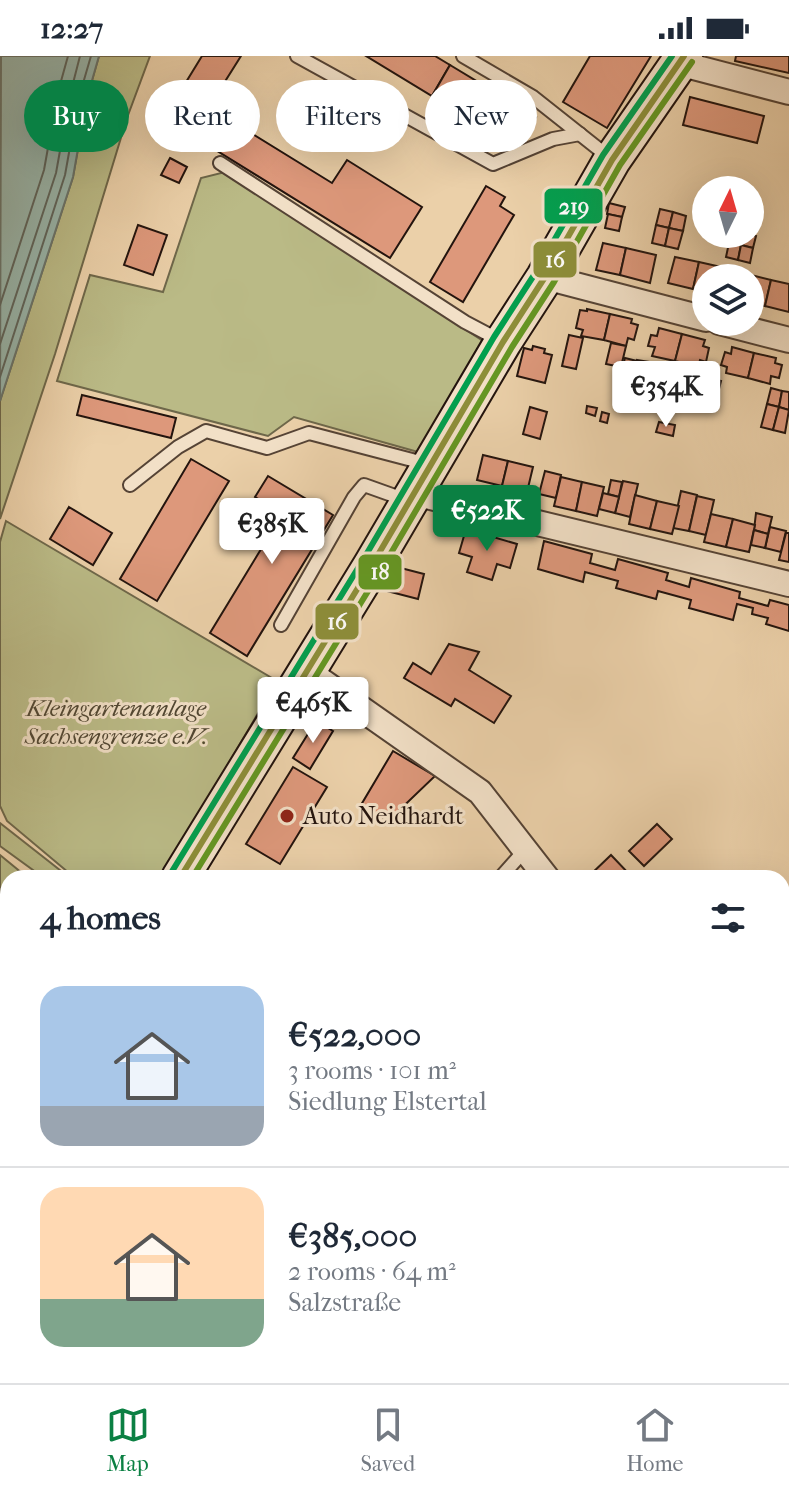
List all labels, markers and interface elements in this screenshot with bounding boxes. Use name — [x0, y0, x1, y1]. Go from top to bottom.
text: 12:27 — [40, 11, 103, 46]
chip: Buy — [24, 80, 129, 152]
chip: Rent — [145, 80, 260, 152]
chip: Filters — [276, 80, 409, 152]
chip: New — [425, 80, 537, 152]
north arrow — [692, 176, 764, 248]
map controls — [692, 176, 764, 336]
line badge: 219 — [543, 187, 604, 225]
text: 219 — [559, 194, 589, 220]
line badge: 16 — [532, 240, 578, 279]
text: 16 — [545, 247, 566, 273]
button: layers — [692, 264, 764, 336]
pin: €354K — [610, 361, 722, 429]
text: €354K — [630, 371, 702, 402]
pin: €522K — [431, 485, 543, 553]
text: €522K — [451, 495, 523, 526]
pin: €385K — [216, 498, 328, 566]
text: €385K — [237, 508, 307, 539]
line badge: 18 — [357, 553, 403, 591]
text: 18 — [371, 559, 389, 585]
line badge: 16 — [314, 602, 360, 641]
text: 16 — [327, 609, 348, 635]
pin: €465K — [257, 677, 369, 745]
text: €465K — [275, 687, 351, 718]
park label: Kleingartenanlage Sachsengrenze e.V. — [24, 694, 210, 750]
place label: Auto Neidhardt — [302, 802, 464, 830]
marker: Auto Neidhardt — [278, 807, 296, 825]
icon: filters — [706, 896, 750, 940]
text: 4 homes — [40, 898, 161, 938]
text: €522,000 — [288, 1015, 421, 1055]
icon: home — [104, 1018, 200, 1114]
text: 3 rooms · 101 m² — [288, 1055, 456, 1086]
text: Siedlung Elstertal — [288, 1086, 487, 1117]
text: €385,000 — [288, 1216, 417, 1256]
icon: home — [104, 1219, 200, 1315]
text: 2 rooms · 64 m² — [288, 1256, 456, 1287]
text: Salzstraße — [288, 1287, 401, 1318]
tab: Map — [106, 1403, 150, 1477]
tab: Saved — [361, 1403, 415, 1477]
tab: Home — [626, 1403, 683, 1477]

